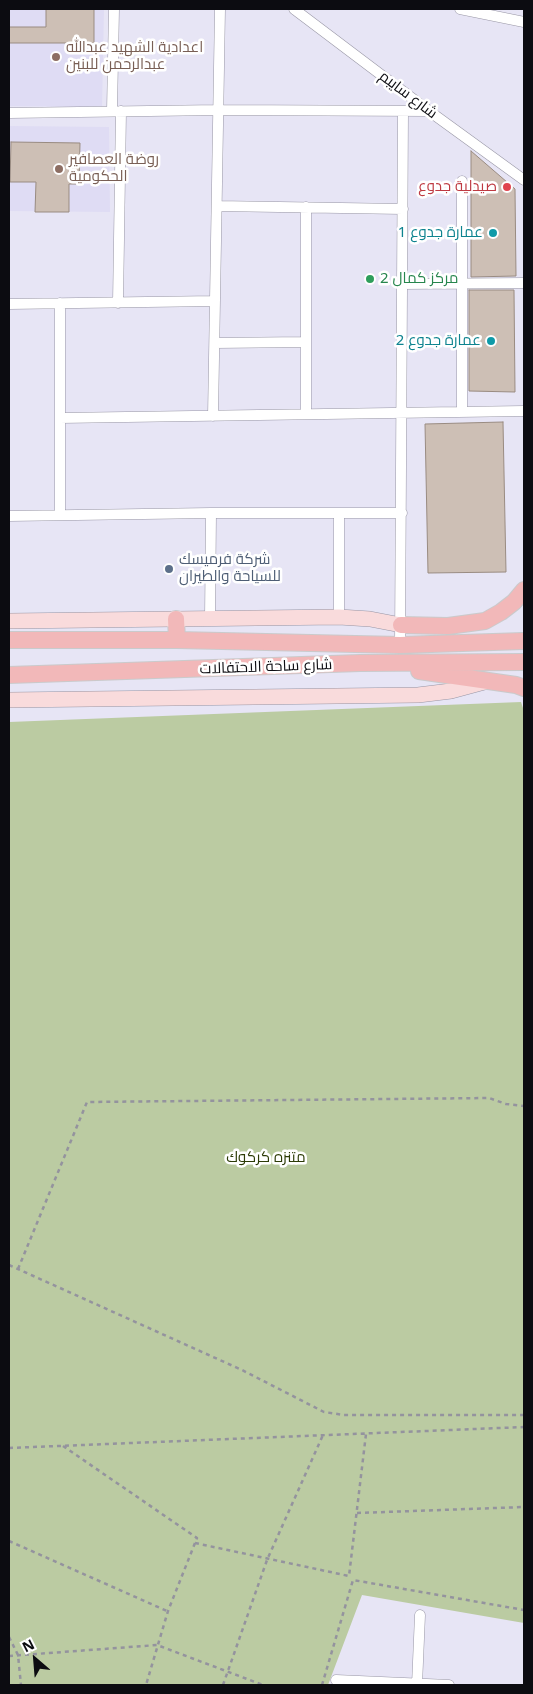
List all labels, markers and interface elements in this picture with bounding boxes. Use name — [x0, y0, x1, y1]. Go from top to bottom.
place label: اعدادية الشهيد عبدالله عبدالرحمن للبنين — [66, 39, 203, 74]
marker: اعدادية الشهيد عبدالله عبدالرحمن للبنين — [50, 51, 62, 63]
street label: شارع سايبم — [375, 67, 441, 123]
place label: روضة العصافير الحكومية — [69, 151, 159, 186]
marker: روضة العصافير الحكومية — [53, 163, 65, 175]
place label: صيدلية جدوع — [418, 178, 497, 196]
marker: صيدلية جدوع — [501, 181, 513, 193]
place label: عمارة جدوع 1 — [398, 224, 483, 242]
marker: عمارة جدوع 1 — [487, 227, 499, 239]
place label: مركز كمال 2 — [380, 270, 458, 288]
marker: مركز كمال 2 — [364, 273, 376, 285]
place label: عمارة جدوع 2 — [396, 332, 481, 350]
marker: عمارة جدوع 2 — [485, 335, 497, 347]
place label: شركة فرميسك للسياحة والطيران — [179, 551, 281, 586]
marker: شركة فرميسك للسياحة والطيران — [163, 563, 175, 575]
street label: شارع ساحة الاحتفالات — [199, 656, 333, 678]
park label: متنزه كركوك — [226, 1149, 306, 1167]
north arrow — [10, 1634, 60, 1684]
text: N — [19, 1634, 37, 1656]

